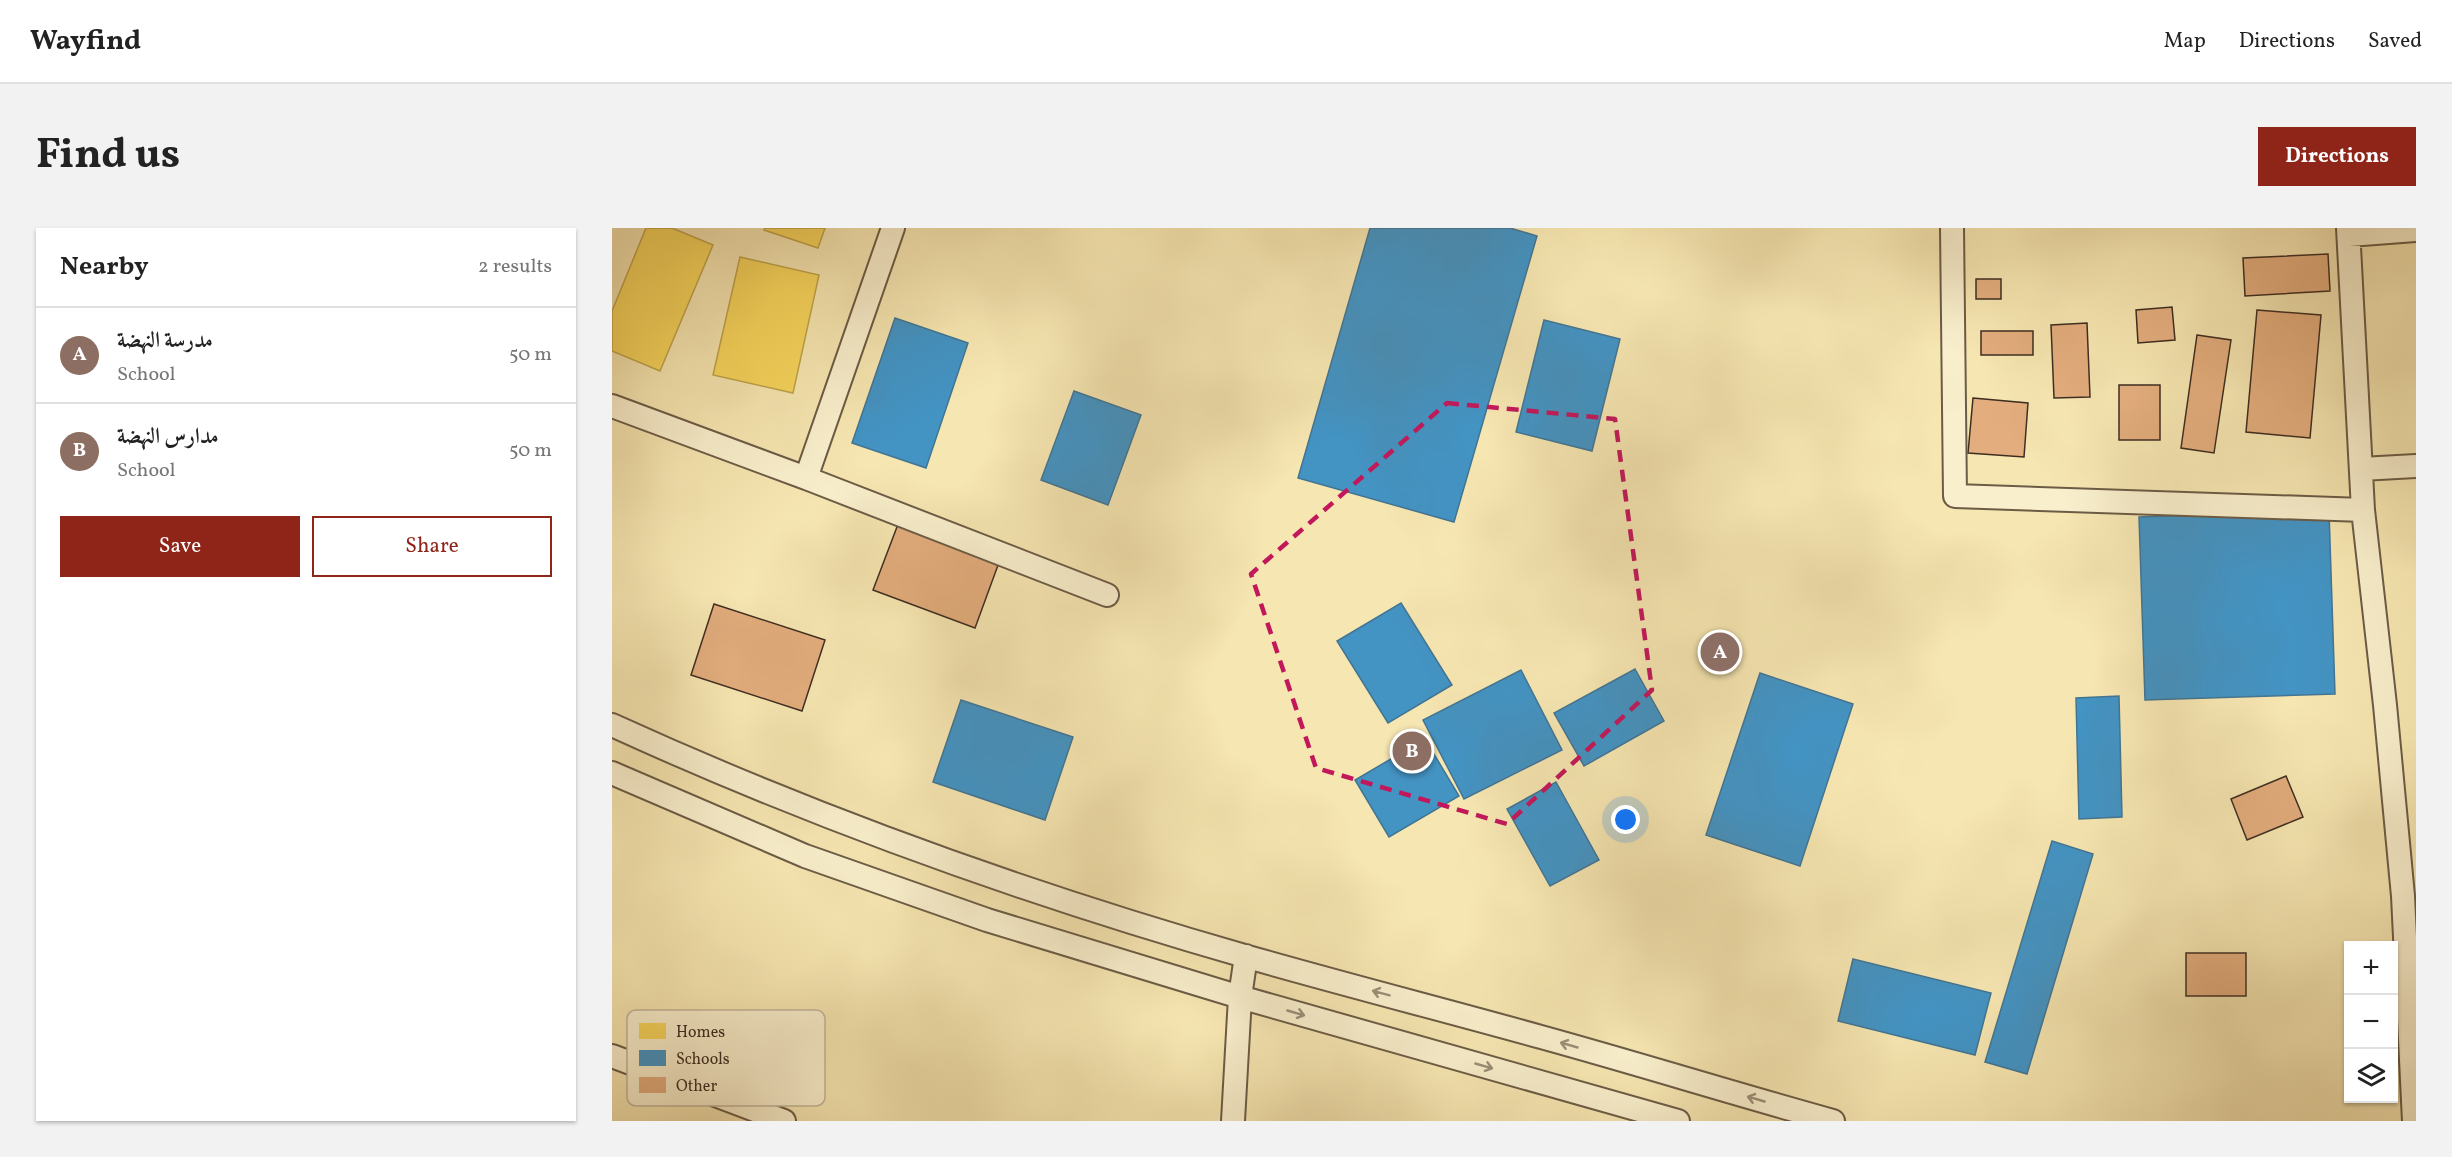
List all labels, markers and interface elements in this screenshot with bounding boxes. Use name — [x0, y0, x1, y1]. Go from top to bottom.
text: Wayfind — [30, 22, 141, 61]
text: Map — [2164, 27, 2206, 56]
text: Directions — [2239, 27, 2335, 56]
text: Saved — [2368, 27, 2422, 56]
text: Find us — [36, 127, 180, 186]
button: Directions — [2258, 127, 2416, 186]
text: Nearby — [60, 249, 149, 285]
text: 2 results — [478, 253, 552, 281]
text: مدرسة النهضة — [117, 326, 213, 357]
text: A — [72, 341, 87, 369]
text: 50 m — [509, 341, 552, 369]
text: School — [117, 361, 175, 389]
text: مدارس النهضة — [117, 422, 219, 453]
text: B — [73, 437, 86, 465]
text: 50 m — [509, 437, 552, 465]
text: School — [117, 457, 175, 485]
button: Save — [60, 516, 300, 577]
button: Share — [312, 516, 552, 577]
pin: A — [1700, 630, 1740, 674]
pin: B — [1392, 728, 1432, 774]
your location — [1611, 805, 1640, 834]
map controls — [2344, 941, 2398, 1103]
button: + — [2344, 941, 2398, 995]
one-way arrow — [1372, 987, 1391, 998]
button: − — [2344, 995, 2398, 1049]
one-way arrow — [1286, 1008, 1305, 1019]
legend — [627, 1010, 825, 1106]
text: Homes — [676, 1022, 725, 1044]
one-way arrow — [1560, 1039, 1579, 1050]
text: Schools — [676, 1049, 730, 1071]
button: layers — [2344, 1049, 2398, 1103]
one-way arrow — [1474, 1061, 1493, 1072]
text: Other — [676, 1076, 717, 1098]
one-way arrow — [1747, 1093, 1766, 1104]

